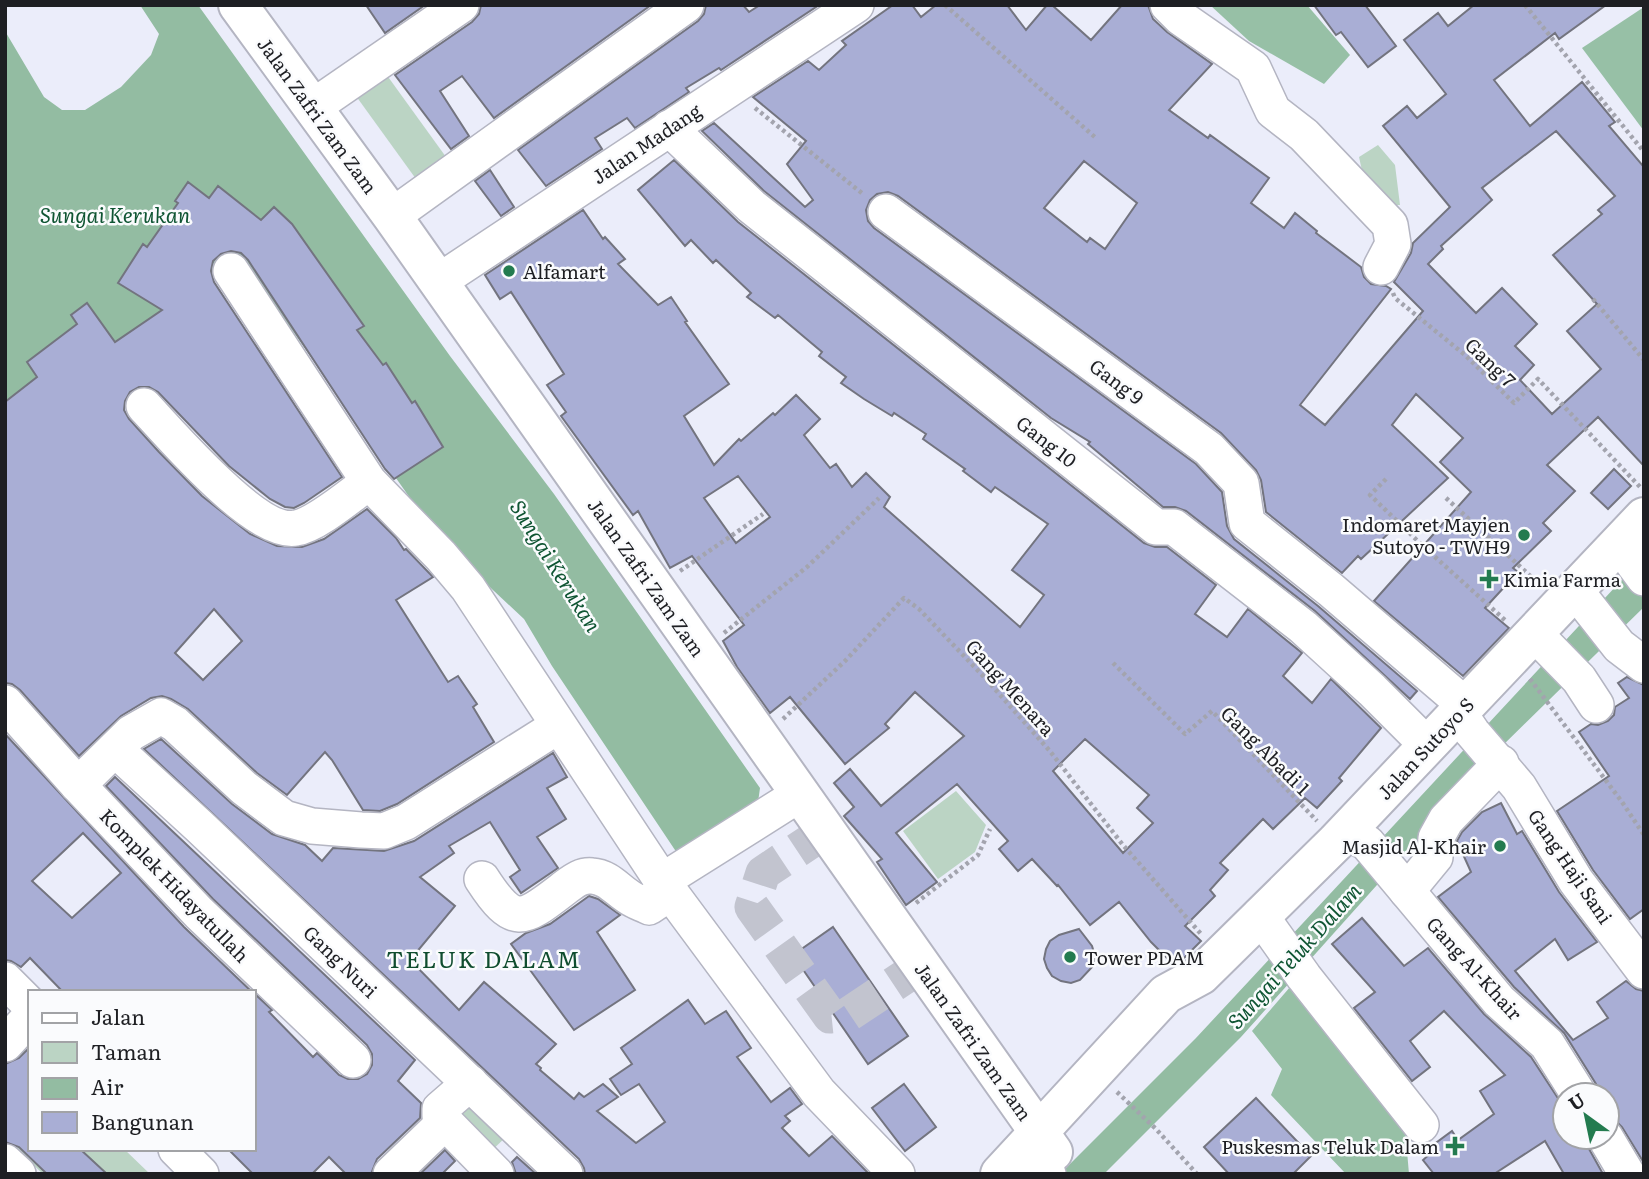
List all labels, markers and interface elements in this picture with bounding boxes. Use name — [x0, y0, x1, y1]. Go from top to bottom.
street label: Jalan Zafri Zam Zam — [251, 31, 385, 199]
street label: Jalan Madang — [586, 96, 707, 190]
water label: Sungai Kerukan — [40, 198, 191, 229]
place label: Alfamart — [523, 257, 606, 285]
marker: Alfamart — [501, 263, 517, 279]
street label: Gang 7 — [1459, 331, 1523, 393]
street label: Gang 9 — [1084, 351, 1150, 411]
street label: Gang 10 — [1011, 408, 1083, 474]
street label: Jalan Zafri Zam Zam — [582, 492, 712, 662]
water label: Sungai Kerukan — [504, 493, 610, 637]
place label: Indomaret Mayjen Sutoyo - TWH9 — [1342, 510, 1510, 560]
marker: Indomaret Mayjen Sutoyo - TWH9 — [1516, 527, 1532, 543]
place label: Kimia Farma — [1503, 565, 1622, 593]
marker: Kimia Farma — [1481, 571, 1497, 587]
street label: Gang Menara — [960, 632, 1063, 742]
street label: Jalan Sutoyo S — [1370, 691, 1480, 805]
street label: Gang Abadi 1 — [1215, 699, 1317, 801]
street label: Komplek Hidayatullah — [94, 802, 256, 968]
street label: Gang Haji Sani — [1522, 803, 1620, 929]
place label: Masjid Al-Khair — [1342, 832, 1486, 860]
marker: Masjid Al-Khair — [1492, 838, 1508, 854]
water label: Sungai Teluk Dalam — [1219, 875, 1367, 1035]
street label: Gang Al-Khair — [1421, 910, 1529, 1026]
street label: Gang Nuri — [298, 918, 384, 1004]
district label: TELUK DALAM — [386, 941, 582, 975]
place label: Tower PDAM — [1084, 943, 1204, 971]
marker: Tower PDAM — [1062, 949, 1078, 965]
street label: Jalan Zafri Zam Zam — [909, 956, 1039, 1126]
legend — [28, 990, 256, 1151]
text: Jalan — [91, 1000, 145, 1031]
text: Taman — [91, 1035, 162, 1066]
text: Air — [91, 1070, 123, 1101]
north arrow — [1551, 1081, 1621, 1151]
text: U — [1562, 1085, 1590, 1117]
text: Bangunan — [91, 1105, 194, 1136]
place label: Puskesmas Teluk Dalam — [1221, 1132, 1439, 1160]
marker: Puskesmas Teluk Dalam — [1445, 1136, 1465, 1156]

